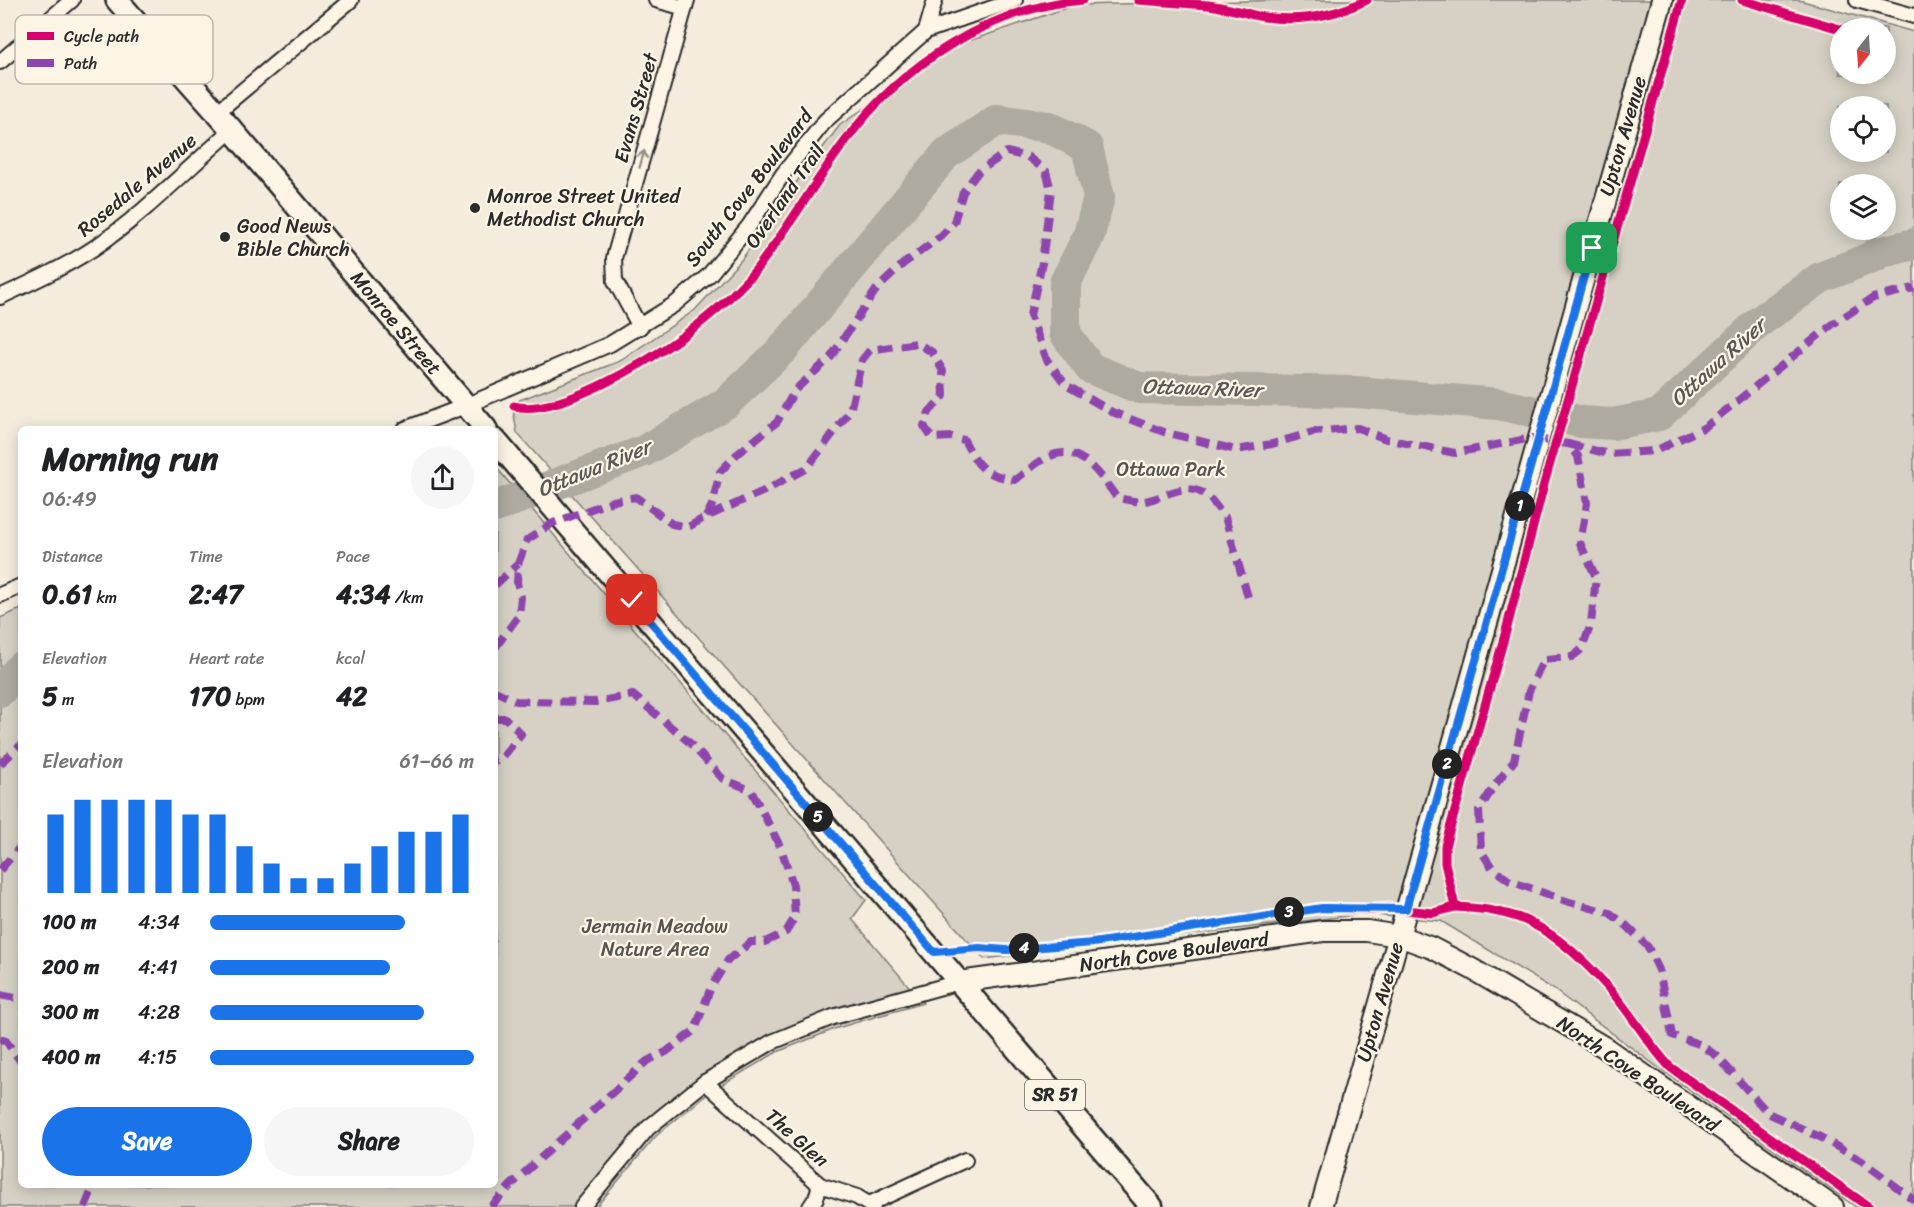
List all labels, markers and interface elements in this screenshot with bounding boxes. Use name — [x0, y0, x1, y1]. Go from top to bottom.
legend — [15, 15, 213, 84]
north arrow — [1830, 18, 1896, 84]
map controls — [1830, 18, 1896, 240]
text: Cycle path — [64, 22, 139, 51]
street label: Evans Street — [604, 48, 669, 167]
text: Path — [64, 49, 97, 78]
street label: Upton Avenue — [1589, 72, 1657, 200]
button: locate — [1830, 96, 1896, 162]
street label: South Cove Boulevard — [676, 100, 823, 275]
street label: Rosedale Avenue — [69, 124, 205, 246]
street label: Overland Trail — [736, 135, 835, 256]
one-way arrow — [637, 150, 648, 169]
button: layers — [1830, 174, 1896, 240]
place label: Monroe Street United Methodist Church — [487, 179, 681, 237]
marker: Monroe Street United Methodist Church — [468, 201, 482, 215]
place label: Good News Bible Church — [237, 209, 350, 267]
pin — [1566, 222, 1617, 273]
marker: Good News Bible Church — [218, 230, 232, 244]
icon: arrive — [1575, 231, 1608, 264]
street label: Monroe Street — [341, 262, 451, 384]
water label: Ottawa River — [1661, 306, 1778, 416]
water label: Ottawa River — [1142, 367, 1266, 409]
water label: Ottawa River — [531, 427, 660, 508]
text: Morning run — [42, 430, 218, 488]
button: share — [411, 446, 474, 509]
park label: Ottawa Park — [1116, 452, 1226, 487]
text: 06:49 — [42, 482, 97, 517]
pin: 1 — [1505, 491, 1535, 521]
text: 1 — [1517, 491, 1523, 520]
text: Distance — [42, 542, 103, 571]
text: Time — [189, 542, 223, 571]
text: Pace — [336, 542, 370, 571]
text: 0.61 — [42, 571, 92, 617]
text: 2:47 — [189, 571, 243, 617]
text: 4:34 — [336, 571, 391, 617]
pin — [606, 574, 657, 625]
text: km — [92, 583, 117, 612]
text: /km — [391, 583, 424, 612]
icon: check — [615, 583, 648, 616]
text: Elevation — [42, 644, 107, 673]
text: Heart rate — [189, 644, 264, 673]
text: kcal — [336, 644, 365, 673]
text: 5 — [42, 673, 58, 719]
text: 170 — [189, 673, 231, 719]
text: 42 — [336, 673, 367, 719]
text: m — [58, 685, 74, 714]
text: bpm — [231, 685, 265, 714]
text: Elevation — [42, 744, 123, 779]
text: 61–66 m — [399, 744, 474, 779]
pin: 2 — [1432, 749, 1462, 779]
text: 2 — [1442, 749, 1452, 778]
pin: 5 — [803, 802, 833, 832]
text: 5 — [813, 802, 823, 831]
pin: 3 — [1274, 897, 1304, 927]
text: 3 — [1285, 897, 1293, 926]
text: 100 m — [42, 905, 96, 940]
text: 4:34 — [138, 905, 180, 940]
park label: Jermain Meadow Nature Area — [581, 909, 728, 967]
street label: North Cove Boulevard — [1077, 921, 1272, 983]
pin: 4 — [1009, 933, 1039, 963]
text: 4 — [1019, 933, 1029, 962]
street label: Upton Avenue — [1346, 938, 1414, 1066]
text: 200 m — [42, 950, 99, 985]
text: 4:41 — [138, 950, 178, 985]
text: 300 m — [42, 995, 99, 1030]
text: 4:28 — [138, 995, 180, 1030]
street label: North Cove Boulevard — [1549, 1006, 1728, 1143]
text: 400 m — [42, 1040, 100, 1075]
text: 4:15 — [138, 1040, 177, 1075]
road number: SR 51 — [1025, 1080, 1085, 1110]
street label: The Glen — [757, 1099, 837, 1177]
button: Save — [42, 1107, 252, 1176]
button: Share — [264, 1107, 474, 1176]

